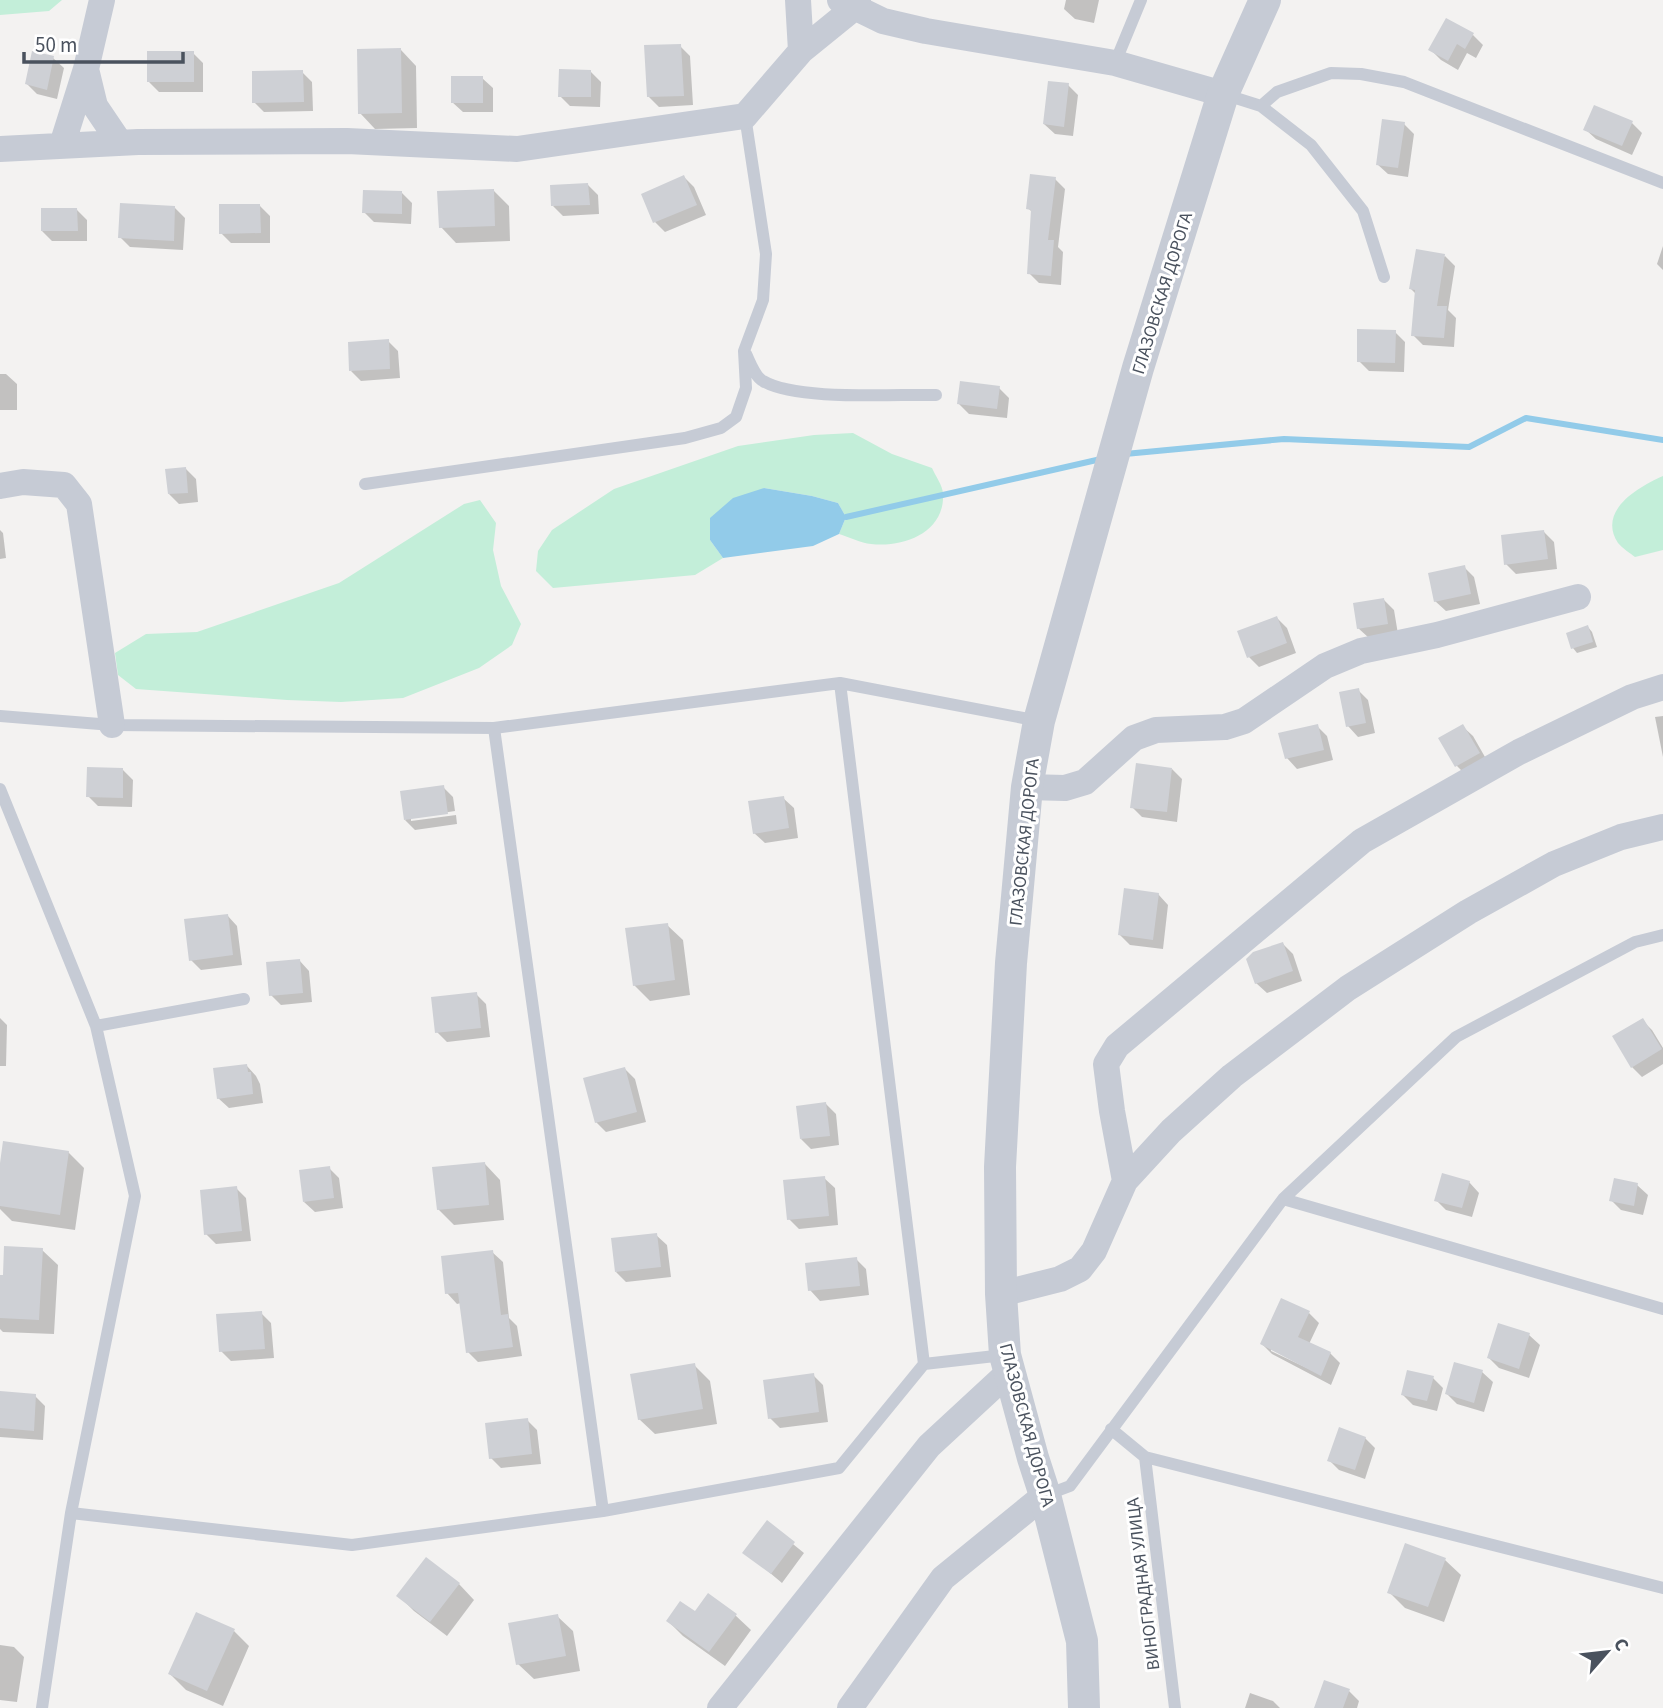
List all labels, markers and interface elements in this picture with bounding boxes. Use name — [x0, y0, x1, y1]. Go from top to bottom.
scale bar — [24, 21, 184, 65]
text: 50 m — [35, 30, 77, 60]
street label: ГЛАЗОВСКАЯ ДОРОГА — [1126, 209, 1199, 377]
street label: ГЛАЗОВСКАЯ ДОРОГА — [1003, 757, 1046, 927]
street label: ГЛАЗОВСКАЯ ДОРОГА — [993, 1341, 1060, 1510]
street label: ВИНОГРАДНАЯ УЛИЦА — [1120, 1496, 1166, 1672]
north arrow — [1572, 1617, 1642, 1687]
text: С — [1606, 1634, 1635, 1656]

